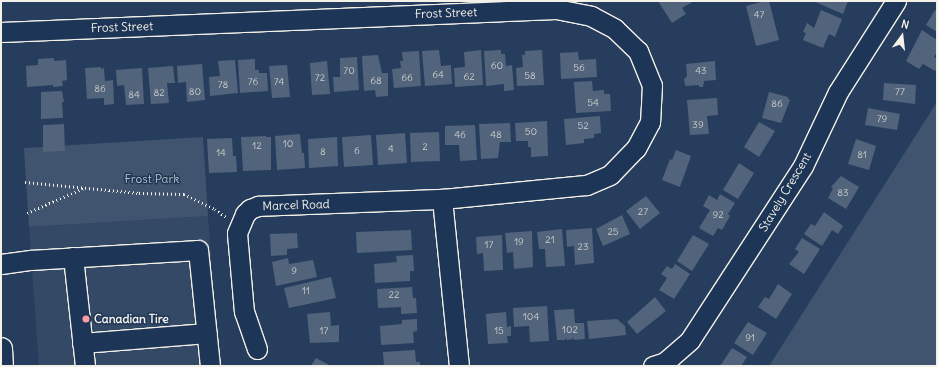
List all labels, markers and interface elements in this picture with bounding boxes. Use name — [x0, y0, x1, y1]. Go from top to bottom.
street label: Frost Street — [415, 5, 477, 21]
house number: 47 — [754, 9, 764, 21]
north arrow — [882, 16, 922, 56]
text: N — [900, 17, 911, 32]
street label: Frost Street — [91, 19, 153, 35]
house number: 60 — [491, 60, 503, 72]
house number: 56 — [573, 62, 585, 74]
house number: 70 — [343, 65, 355, 77]
house number: 43 — [695, 65, 707, 77]
house number: 64 — [432, 69, 444, 81]
house number: 58 — [524, 70, 536, 82]
house number: 62 — [463, 71, 475, 83]
house number: 72 — [315, 72, 325, 84]
house number: 66 — [401, 72, 413, 84]
house number: 68 — [370, 75, 382, 87]
house number: 76 — [248, 76, 258, 88]
house number: 74 — [274, 76, 284, 88]
house number: 78 — [218, 79, 228, 91]
house number: 86 — [94, 83, 106, 95]
house number: 80 — [189, 86, 201, 98]
house number: 77 — [895, 86, 905, 98]
house number: 82 — [153, 87, 165, 99]
house number: 84 — [128, 89, 140, 101]
house number: 54 — [587, 97, 599, 109]
house number: 86 — [771, 98, 783, 110]
house number: 79 — [877, 113, 887, 125]
house number: 39 — [692, 119, 704, 131]
house number: 52 — [577, 120, 589, 132]
house number: 50 — [525, 126, 537, 138]
house number: 46 — [454, 129, 466, 141]
house number: 48 — [490, 129, 502, 141]
house number: 10 — [283, 138, 293, 150]
house number: 12 — [252, 140, 262, 152]
house number: 2 — [422, 141, 428, 153]
house number: 4 — [388, 143, 394, 155]
house number: 6 — [354, 145, 360, 157]
house number: 8 — [320, 146, 326, 158]
house number: 14 — [216, 147, 226, 159]
house number: 81 — [857, 149, 867, 161]
street label: Stavely Crescent — [756, 150, 814, 234]
park label: Frost Park — [125, 172, 179, 186]
house number: 83 — [837, 187, 849, 199]
street label: Marcel Road — [262, 197, 330, 213]
house number: 27 — [638, 206, 648, 218]
house number: 92 — [712, 209, 724, 221]
house number: 25 — [607, 226, 619, 238]
house number: 21 — [545, 234, 555, 246]
house number: 19 — [514, 236, 524, 248]
house number: 17 — [485, 239, 493, 251]
house number: 23 — [577, 241, 589, 253]
house number: 9 — [291, 265, 297, 277]
house number: 11 — [302, 285, 310, 297]
house number: 22 — [389, 289, 399, 301]
house number: 104 — [523, 311, 539, 323]
place label: Canadian Tire — [94, 312, 169, 326]
marker: Canadian Tire — [81, 314, 91, 324]
house number: 102 — [562, 324, 578, 336]
house number: 17 — [320, 325, 328, 337]
house number: 15 — [494, 325, 504, 337]
house number: 91 — [745, 332, 755, 344]

